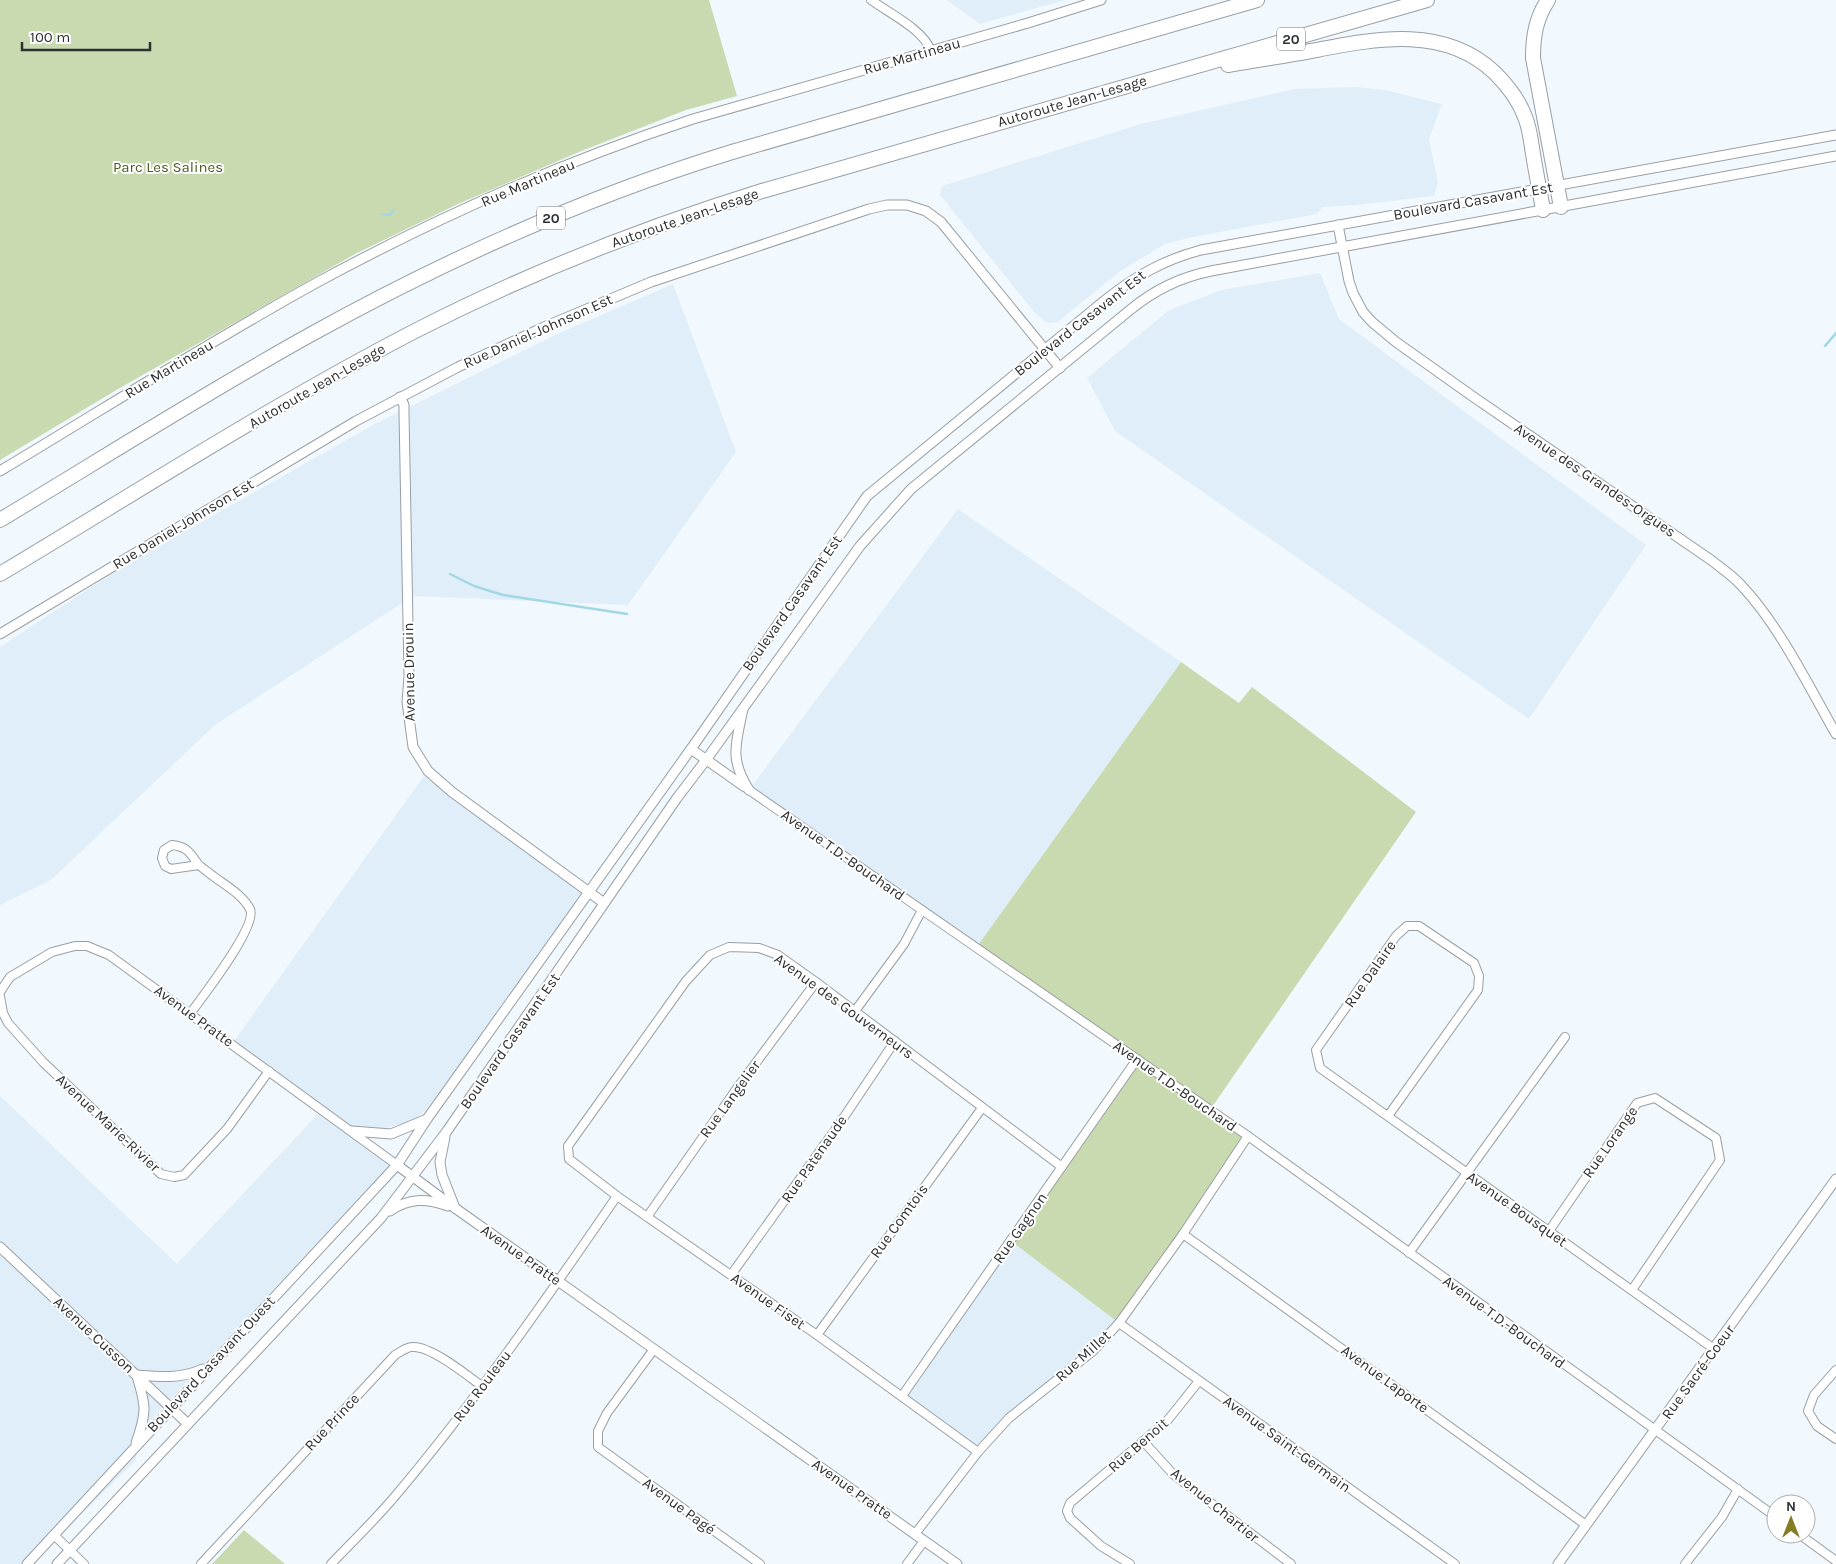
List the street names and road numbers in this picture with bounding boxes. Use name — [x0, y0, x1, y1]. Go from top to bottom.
road number: 20 — [1277, 28, 1305, 50]
street label: Rue Martineau — [861, 34, 963, 78]
street label: Autoroute Jean-Lesage — [995, 71, 1149, 131]
street label: Rue Martineau — [478, 155, 578, 211]
street label: Boulevard Casavant Est — [1392, 178, 1555, 224]
street label: Autoroute Jean-Lesage — [609, 184, 761, 252]
road number: 20 — [537, 207, 565, 230]
street label: Boulevard Casavant Est — [1011, 266, 1150, 380]
street label: Rue Daniel-Johnson Est — [461, 290, 616, 372]
street label: Rue Martineau — [121, 336, 217, 402]
street label: Autoroute Jean-Lesage — [246, 340, 388, 432]
street label: Avenue des Grandes-Orgues — [1511, 419, 1679, 541]
street label: Rue Daniel-Johnson Est — [109, 475, 257, 573]
street label: Boulevard Casavant Est — [738, 531, 846, 674]
street label: Avenue Drouin — [399, 622, 419, 722]
street label: Avenue T.D.-Bouchard — [778, 806, 908, 904]
street label: Rue Dalaire — [1340, 937, 1400, 1011]
street label: Avenue des Gouverneurs — [771, 949, 917, 1063]
street label: Boulevard Casavant Est — [456, 969, 564, 1112]
street label: Avenue Pratte — [151, 981, 237, 1051]
street label: Avenue T.D.-Bouchard — [1110, 1037, 1240, 1135]
street label: Rue Langelier — [696, 1056, 765, 1141]
street label: Avenue Marie-Rivier — [52, 1070, 164, 1176]
street label: Rue Lorange — [1579, 1103, 1641, 1181]
street label: Rue Patenaude — [777, 1112, 851, 1206]
street label: Avenue Bousquet — [1463, 1168, 1571, 1251]
street label: Rue Comtois — [866, 1180, 932, 1262]
street label: Rue Gagnon — [989, 1189, 1051, 1267]
street label: Avenue Pratte — [477, 1221, 565, 1289]
street label: Avenue Fiset — [727, 1269, 809, 1333]
street label: Avenue T.D.-Bouchard — [1439, 1272, 1569, 1372]
street label: Boulevard Casavant Ouest — [143, 1292, 279, 1436]
street label: Avenue Cusson — [50, 1293, 138, 1377]
street label: Rue Sacré-Coeur — [1658, 1321, 1739, 1423]
street label: Rue Millet — [1052, 1326, 1115, 1386]
street label: Avenue Laporte — [1338, 1341, 1432, 1417]
street label: Rue Rouleau — [449, 1347, 515, 1425]
street label: Rue Prince — [301, 1389, 363, 1455]
street label: Avenue Saint-Germain — [1220, 1392, 1354, 1496]
street label: Rue Benoit — [1104, 1414, 1172, 1476]
street label: Avenue Pratte — [808, 1455, 896, 1523]
street label: Avenue Chartier — [1167, 1464, 1263, 1546]
street label: Avenue Pagé — [639, 1474, 719, 1538]

